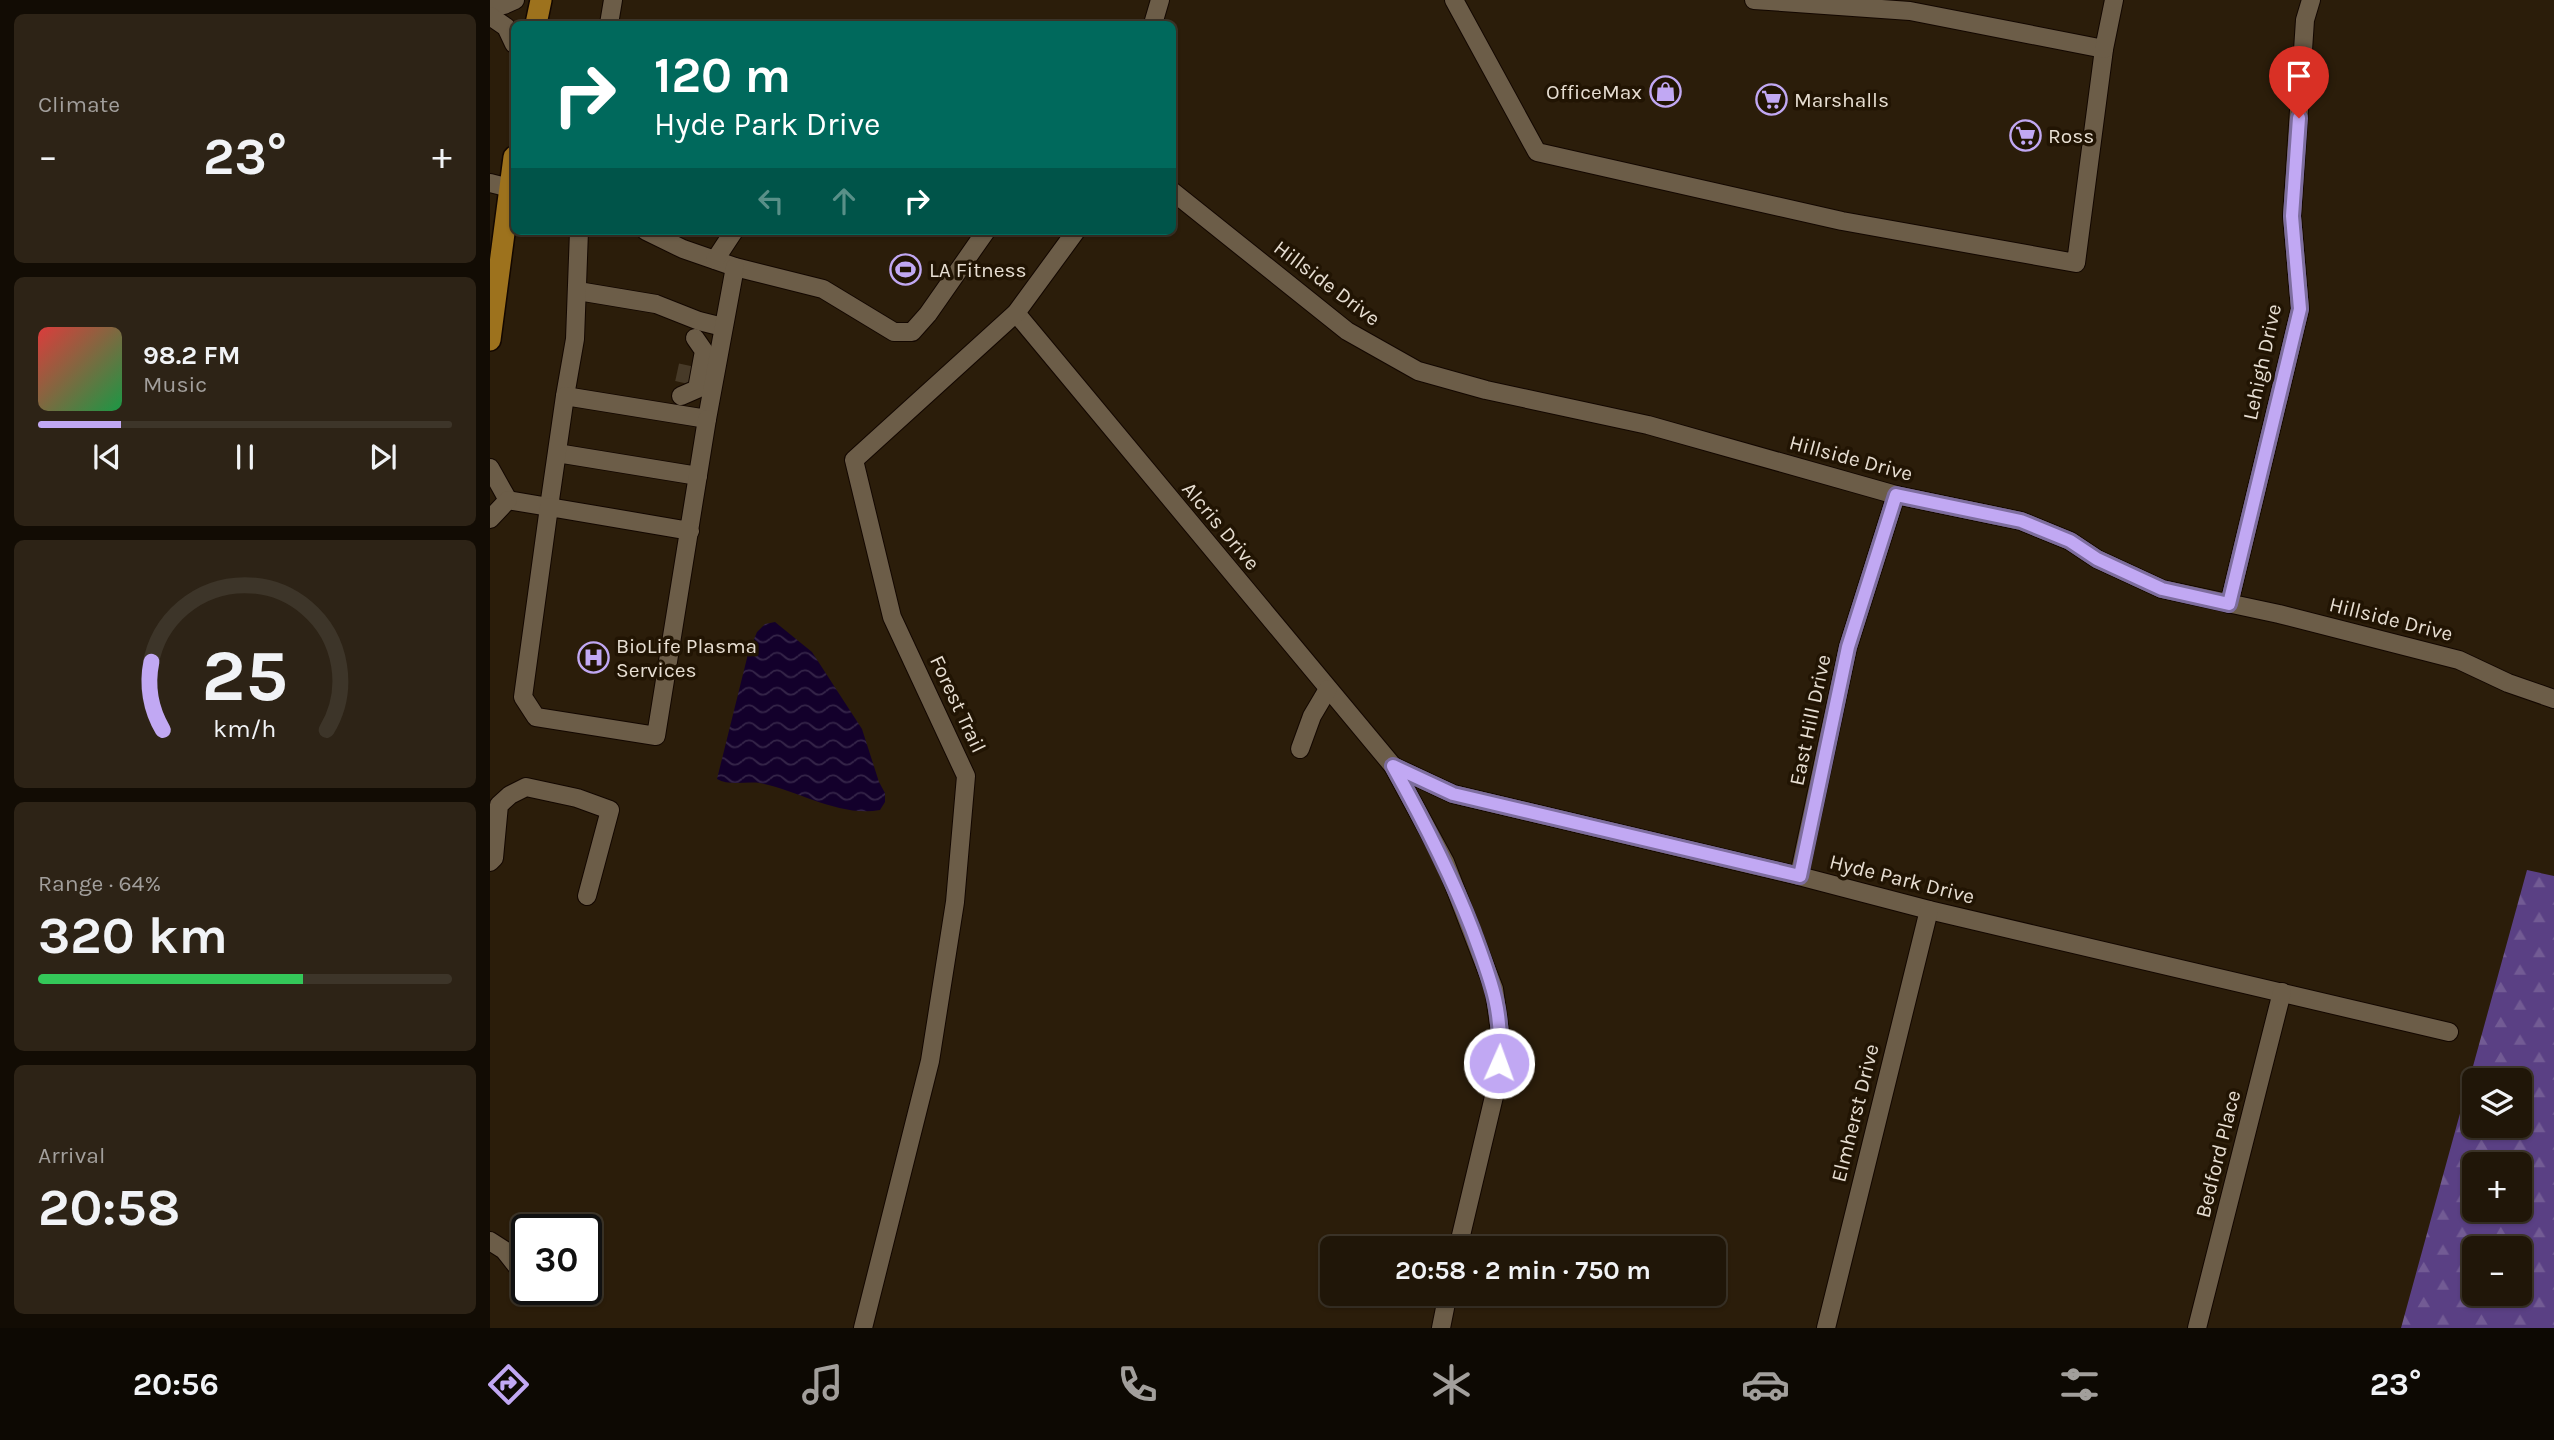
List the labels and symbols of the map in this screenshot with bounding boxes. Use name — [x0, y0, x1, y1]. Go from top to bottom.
pin — [2269, 46, 2329, 118]
shop icon: OfficeMax — [1648, 75, 1682, 109]
place label: OfficeMax — [1546, 80, 1642, 104]
supermarket icon: Marshalls — [1754, 83, 1788, 117]
place label: Marshalls — [1794, 88, 1889, 112]
supermarket icon: Ross — [2008, 119, 2042, 153]
place label: Ross — [2048, 124, 2094, 148]
street label: Hillside Drive — [1269, 235, 1385, 331]
sports icon: LA Fitness — [889, 253, 923, 287]
place label: LA Fitness — [929, 258, 1027, 282]
street label: Lehigh Drive — [2238, 302, 2286, 422]
street label: Hillside Drive — [1787, 430, 1915, 486]
street label: Alcris Drive — [1177, 477, 1265, 575]
street label: Hillside Drive — [2327, 592, 2455, 646]
place label: BioLife Plasma Services — [616, 634, 757, 682]
hospital icon: BioLife Plasma Services — [576, 641, 610, 675]
street label: Forest Trail — [925, 652, 991, 756]
street label: East Hill Drive — [1784, 652, 1836, 788]
street label: Hyde Park Drive — [1827, 849, 1977, 909]
position arrow — [1462, 1026, 1536, 1100]
street label: Elmherst Drive — [1826, 1042, 1884, 1184]
street label: Bedford Place — [2191, 1088, 2245, 1220]
speed limit sign: 30 — [511, 1214, 602, 1305]

